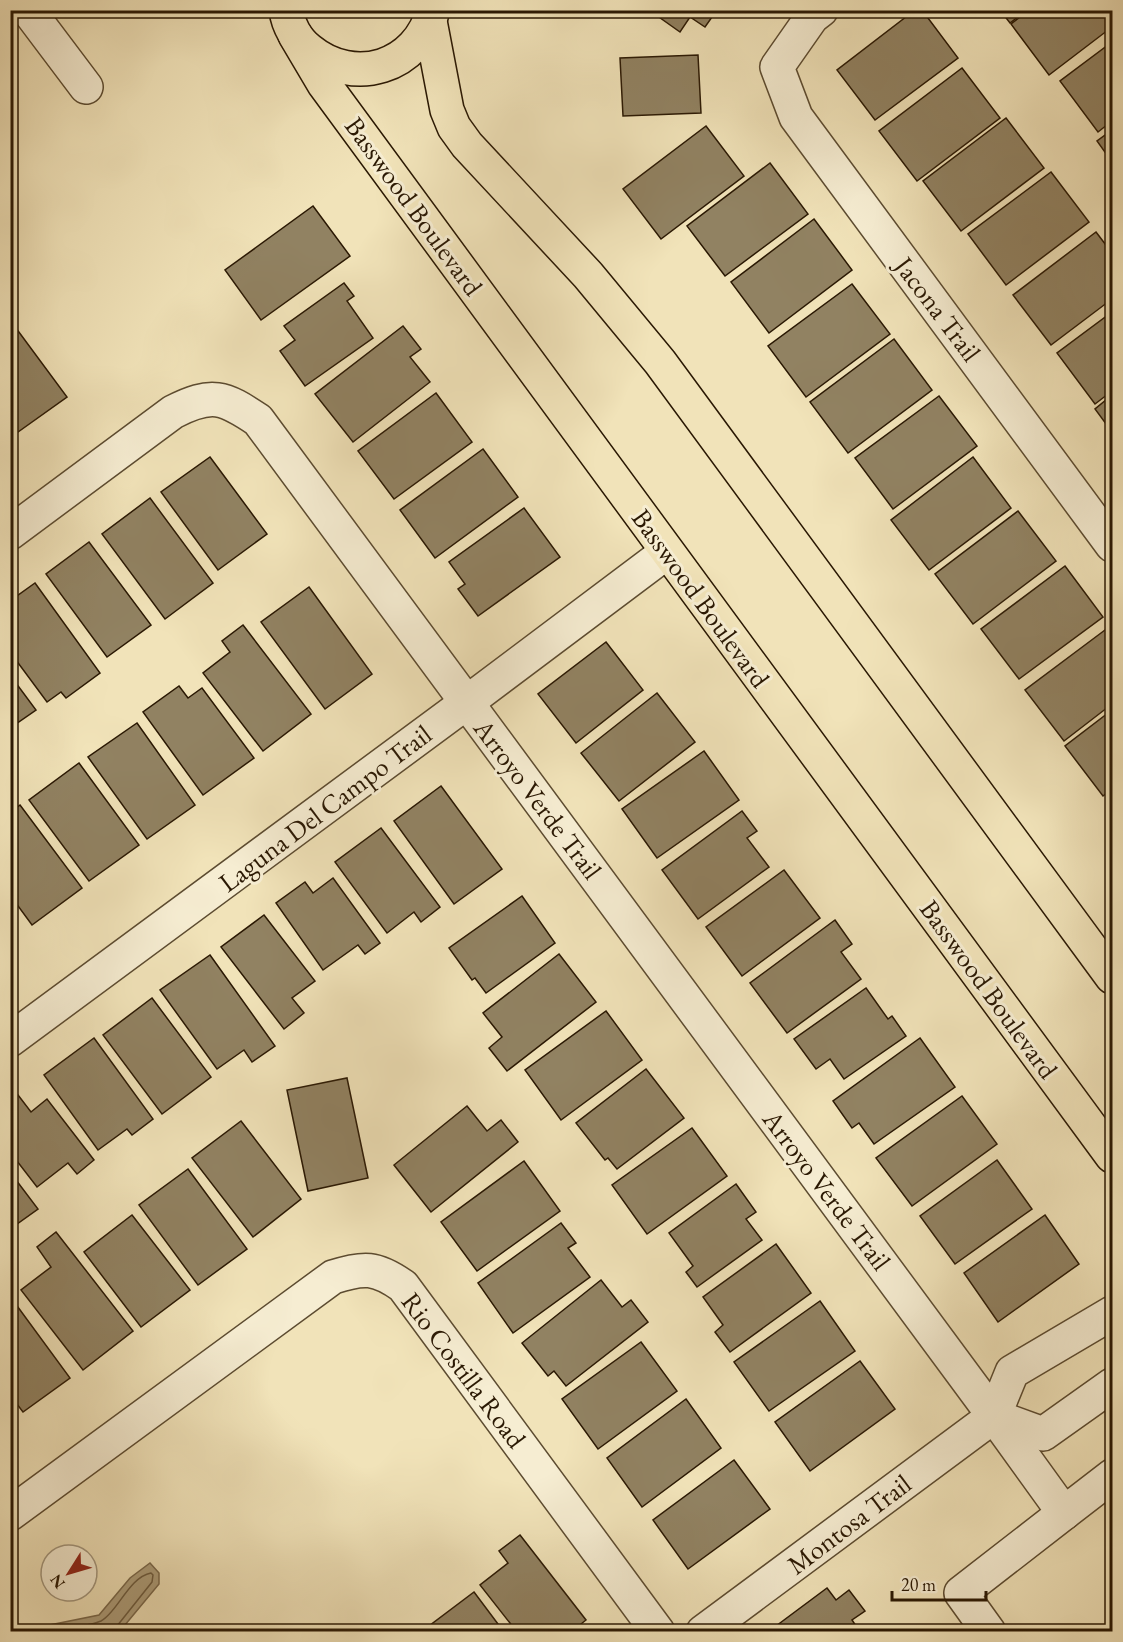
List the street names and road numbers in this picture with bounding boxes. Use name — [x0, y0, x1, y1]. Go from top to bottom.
street label: Basswood Boulevard — [337, 110, 491, 303]
street label: Jacona Trail — [886, 248, 989, 368]
street label: Basswood Boulevard — [624, 502, 778, 695]
street label: Arroyo Verde Trail — [466, 711, 610, 886]
street label: Laguna Del Campo Trail — [212, 716, 438, 900]
street label: Basswood Boulevard — [912, 893, 1066, 1086]
street label: Arroyo Verde Trail — [755, 1102, 899, 1277]
street label: Rio Costilla Road — [394, 1285, 534, 1455]
street label: Montosa Trail — [780, 1466, 918, 1582]

